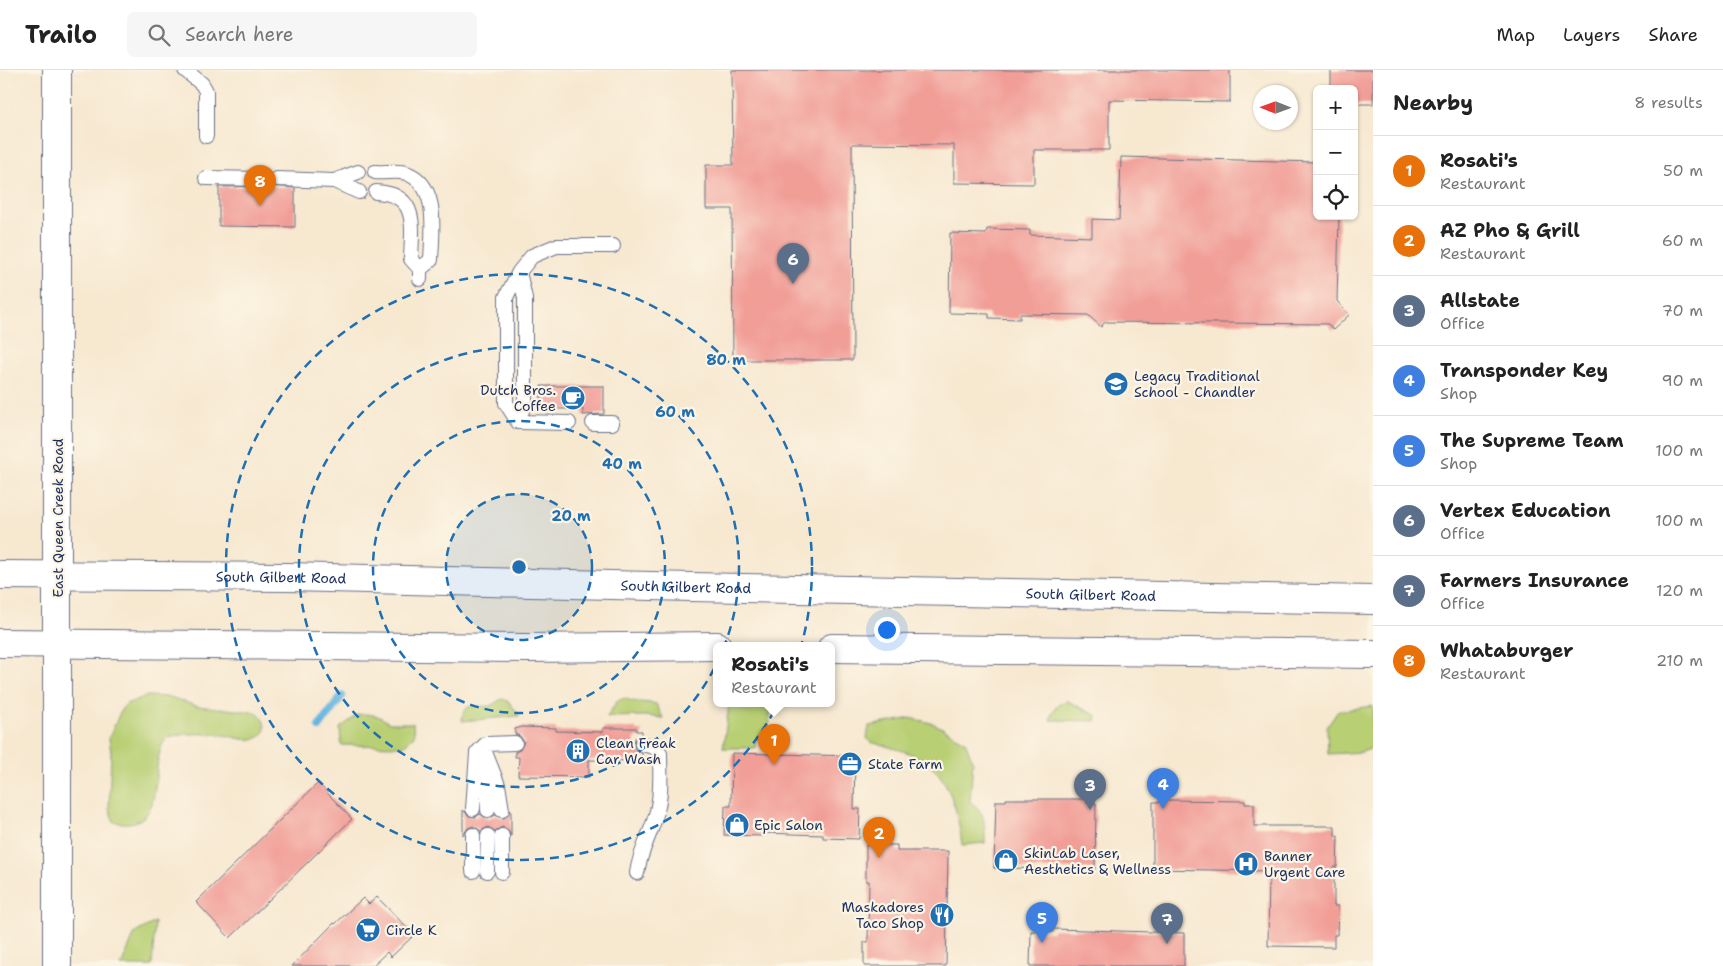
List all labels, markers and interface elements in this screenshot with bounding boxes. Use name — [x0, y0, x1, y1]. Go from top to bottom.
search box — [127, 12, 477, 57]
text: Trailo — [25, 19, 97, 51]
icon: search — [145, 21, 173, 49]
text: Search here — [185, 22, 294, 47]
text: Map — [1497, 23, 1535, 47]
text: Layers — [1563, 23, 1620, 47]
text: Share — [1648, 23, 1698, 47]
north arrow — [1253, 85, 1298, 130]
map controls — [1313, 85, 1358, 220]
button: + — [1313, 85, 1358, 130]
text: Nearby — [1393, 89, 1473, 117]
text: 8 results — [1634, 92, 1703, 113]
button: − — [1313, 130, 1358, 175]
text: Rosati's — [1440, 148, 1518, 173]
text: 1 — [1405, 160, 1413, 181]
text: 50 m — [1663, 160, 1703, 181]
pin: 8 — [244, 165, 276, 206]
text: Restaurant — [1440, 173, 1526, 194]
button: locate — [1313, 175, 1358, 220]
text: AZ Pho & Grill — [1440, 218, 1580, 243]
text: 2 — [1403, 230, 1415, 251]
text: 60 m — [1662, 230, 1703, 251]
pin: 6 — [777, 243, 809, 284]
text: Restaurant — [1440, 243, 1526, 264]
text: Allstate — [1440, 288, 1520, 313]
text: 3 — [1403, 300, 1415, 321]
text: 70 m — [1662, 300, 1703, 321]
text: Office — [1440, 313, 1485, 334]
text: 80 m — [706, 350, 746, 370]
text: Transponder Key — [1440, 358, 1608, 383]
place label: Legacy Traditional School - Chandler — [1134, 367, 1260, 401]
text: 4 — [1403, 370, 1415, 391]
text: 90 m — [1662, 370, 1703, 391]
school or university icon: Legacy Traditional School - Chandler — [1103, 371, 1129, 397]
place label: Dutch Bros. Coffee — [480, 381, 556, 415]
text: Shop — [1440, 383, 1477, 404]
cafe icon: Dutch Bros. Coffee — [560, 385, 586, 411]
text: 60 m — [655, 402, 695, 422]
text: The Supreme Team — [1440, 428, 1624, 453]
street label: East Queen Creek Road — [49, 438, 67, 598]
text: 5 — [1404, 440, 1414, 461]
text: 100 m — [1655, 440, 1703, 461]
text: Shop — [1440, 453, 1477, 474]
text: 40 m — [602, 454, 642, 474]
text: Vertex Education — [1440, 498, 1611, 523]
text: 20 m — [551, 506, 591, 526]
text: 6 — [1403, 510, 1415, 531]
text: 100 m — [1655, 510, 1703, 531]
text: Office — [1440, 523, 1485, 544]
centre of rings — [510, 558, 528, 576]
street label: South Gilbert Road — [216, 567, 347, 587]
text: Farmers Insurance — [1440, 568, 1629, 593]
street label: South Gilbert Road — [620, 576, 751, 597]
text: 7 — [1403, 580, 1415, 601]
text: 120 m — [1656, 580, 1703, 601]
street label: South Gilbert Road — [1025, 584, 1156, 605]
text: Office — [1440, 593, 1485, 614]
your location — [874, 617, 900, 643]
text: Whataburger — [1440, 638, 1573, 663]
popup — [713, 642, 835, 707]
text: 8 — [1403, 650, 1415, 671]
text: 210 m — [1656, 650, 1703, 671]
text: Rosati's — [731, 652, 809, 677]
text: Restaurant — [1440, 663, 1526, 684]
text: Restaurant — [731, 677, 817, 698]
pin: 1 — [758, 724, 790, 765]
place label: Clean Freak Car Wash — [596, 734, 676, 768]
building icon: Clean Freak Car Wash — [565, 738, 591, 764]
office icon: State Farm — [837, 751, 863, 777]
place label: State Farm — [868, 755, 942, 773]
pin: 4 — [1147, 768, 1179, 809]
pin: 3 — [1074, 769, 1106, 810]
shop icon: Epic Salon — [724, 812, 750, 838]
place label: Epic Salon — [754, 816, 823, 834]
pin: 2 — [863, 817, 895, 858]
place label: SkinLab Laser, Aesthetics & Wellness — [1024, 844, 1171, 878]
place label: Banner Urgent Care — [1264, 847, 1346, 881]
shop icon: SkinLab Laser, Aesthetics & Wellness — [993, 848, 1019, 874]
hospital icon: Banner Urgent Care — [1233, 851, 1259, 877]
place label: Maskadores Taco Shop — [841, 898, 924, 932]
restaurant icon: Maskadores Taco Shop — [929, 902, 955, 928]
pin: 5 — [1026, 902, 1058, 943]
pin: 7 — [1151, 903, 1183, 944]
supermarket icon: Circle K — [355, 917, 381, 943]
place label: Circle K — [386, 921, 437, 939]

